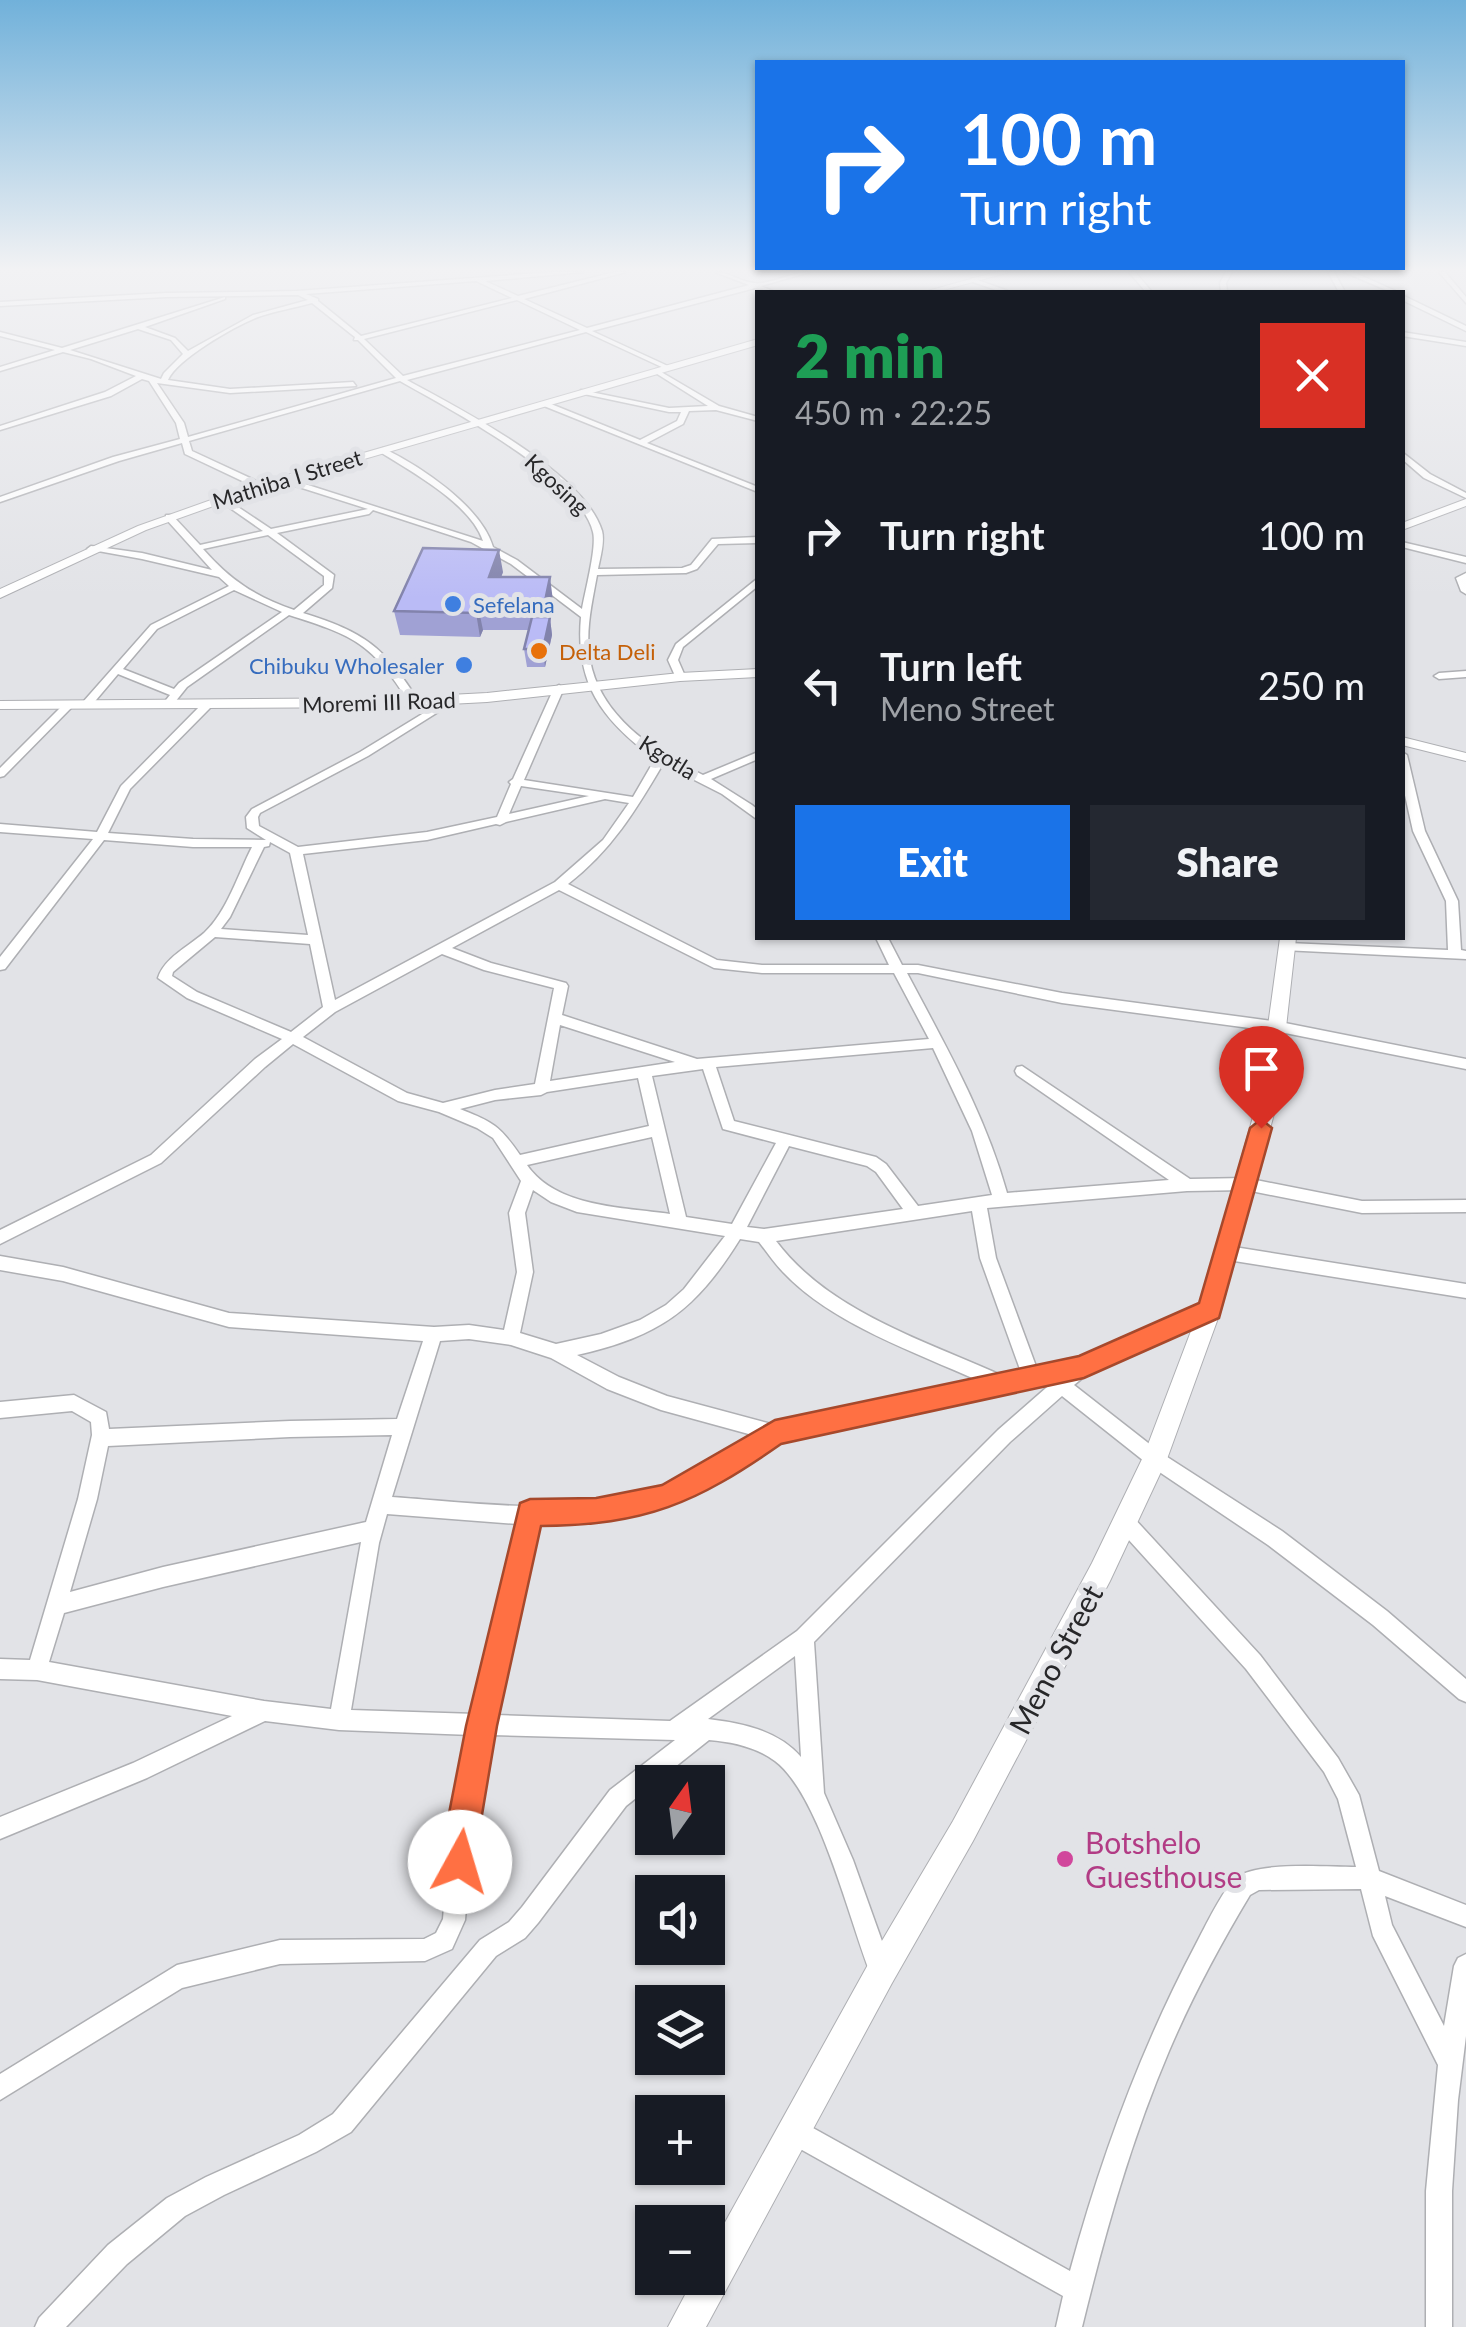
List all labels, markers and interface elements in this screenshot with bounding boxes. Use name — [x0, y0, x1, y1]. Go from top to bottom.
text: 100 m — [960, 96, 1157, 180]
icon: right — [795, 100, 925, 230]
text: Turn right — [960, 181, 1151, 235]
text: 2 min — [795, 319, 945, 391]
button: close — [1260, 323, 1365, 428]
text: 450 m · 22:25 — [795, 393, 992, 432]
street label: Mathiba I Street — [209, 443, 365, 515]
street label: Kgosing — [520, 448, 594, 520]
icon: right — [795, 508, 850, 563]
text: Turn right — [880, 512, 1045, 558]
text: 100 m — [1258, 512, 1365, 558]
place label: Sefelana — [473, 591, 555, 618]
marker: Sefelana — [442, 593, 464, 615]
place label: Delta Deli — [559, 638, 656, 665]
marker: Delta Deli — [528, 640, 550, 662]
text: Turn left — [880, 643, 1022, 689]
place label: Chibuku Wholesaler — [249, 652, 444, 679]
marker: Chibuku Wholesaler — [453, 654, 475, 676]
icon: left — [795, 658, 850, 713]
text: 250 m — [1258, 662, 1365, 708]
street label: Moremi III Road — [302, 686, 456, 718]
text: Meno Street — [880, 689, 1055, 728]
street label: Kgotla — [634, 729, 702, 785]
button: Exit — [795, 805, 1070, 920]
button: Share — [1090, 805, 1365, 920]
pin — [1219, 1026, 1304, 1129]
icon: arrive — [1234, 1041, 1289, 1096]
street label: Meno Street — [1001, 1578, 1109, 1740]
north arrow — [635, 1765, 725, 1855]
map controls — [635, 1765, 725, 2295]
position arrow — [408, 1810, 512, 1914]
place label: Botshelo Guesthouse — [1085, 1824, 1242, 1894]
marker: Botshelo Guesthouse — [1054, 1848, 1076, 1870]
button: sound — [635, 1875, 725, 1965]
button: layers — [635, 1985, 725, 2075]
button: + — [635, 2095, 725, 2185]
button: − — [635, 2205, 725, 2295]

